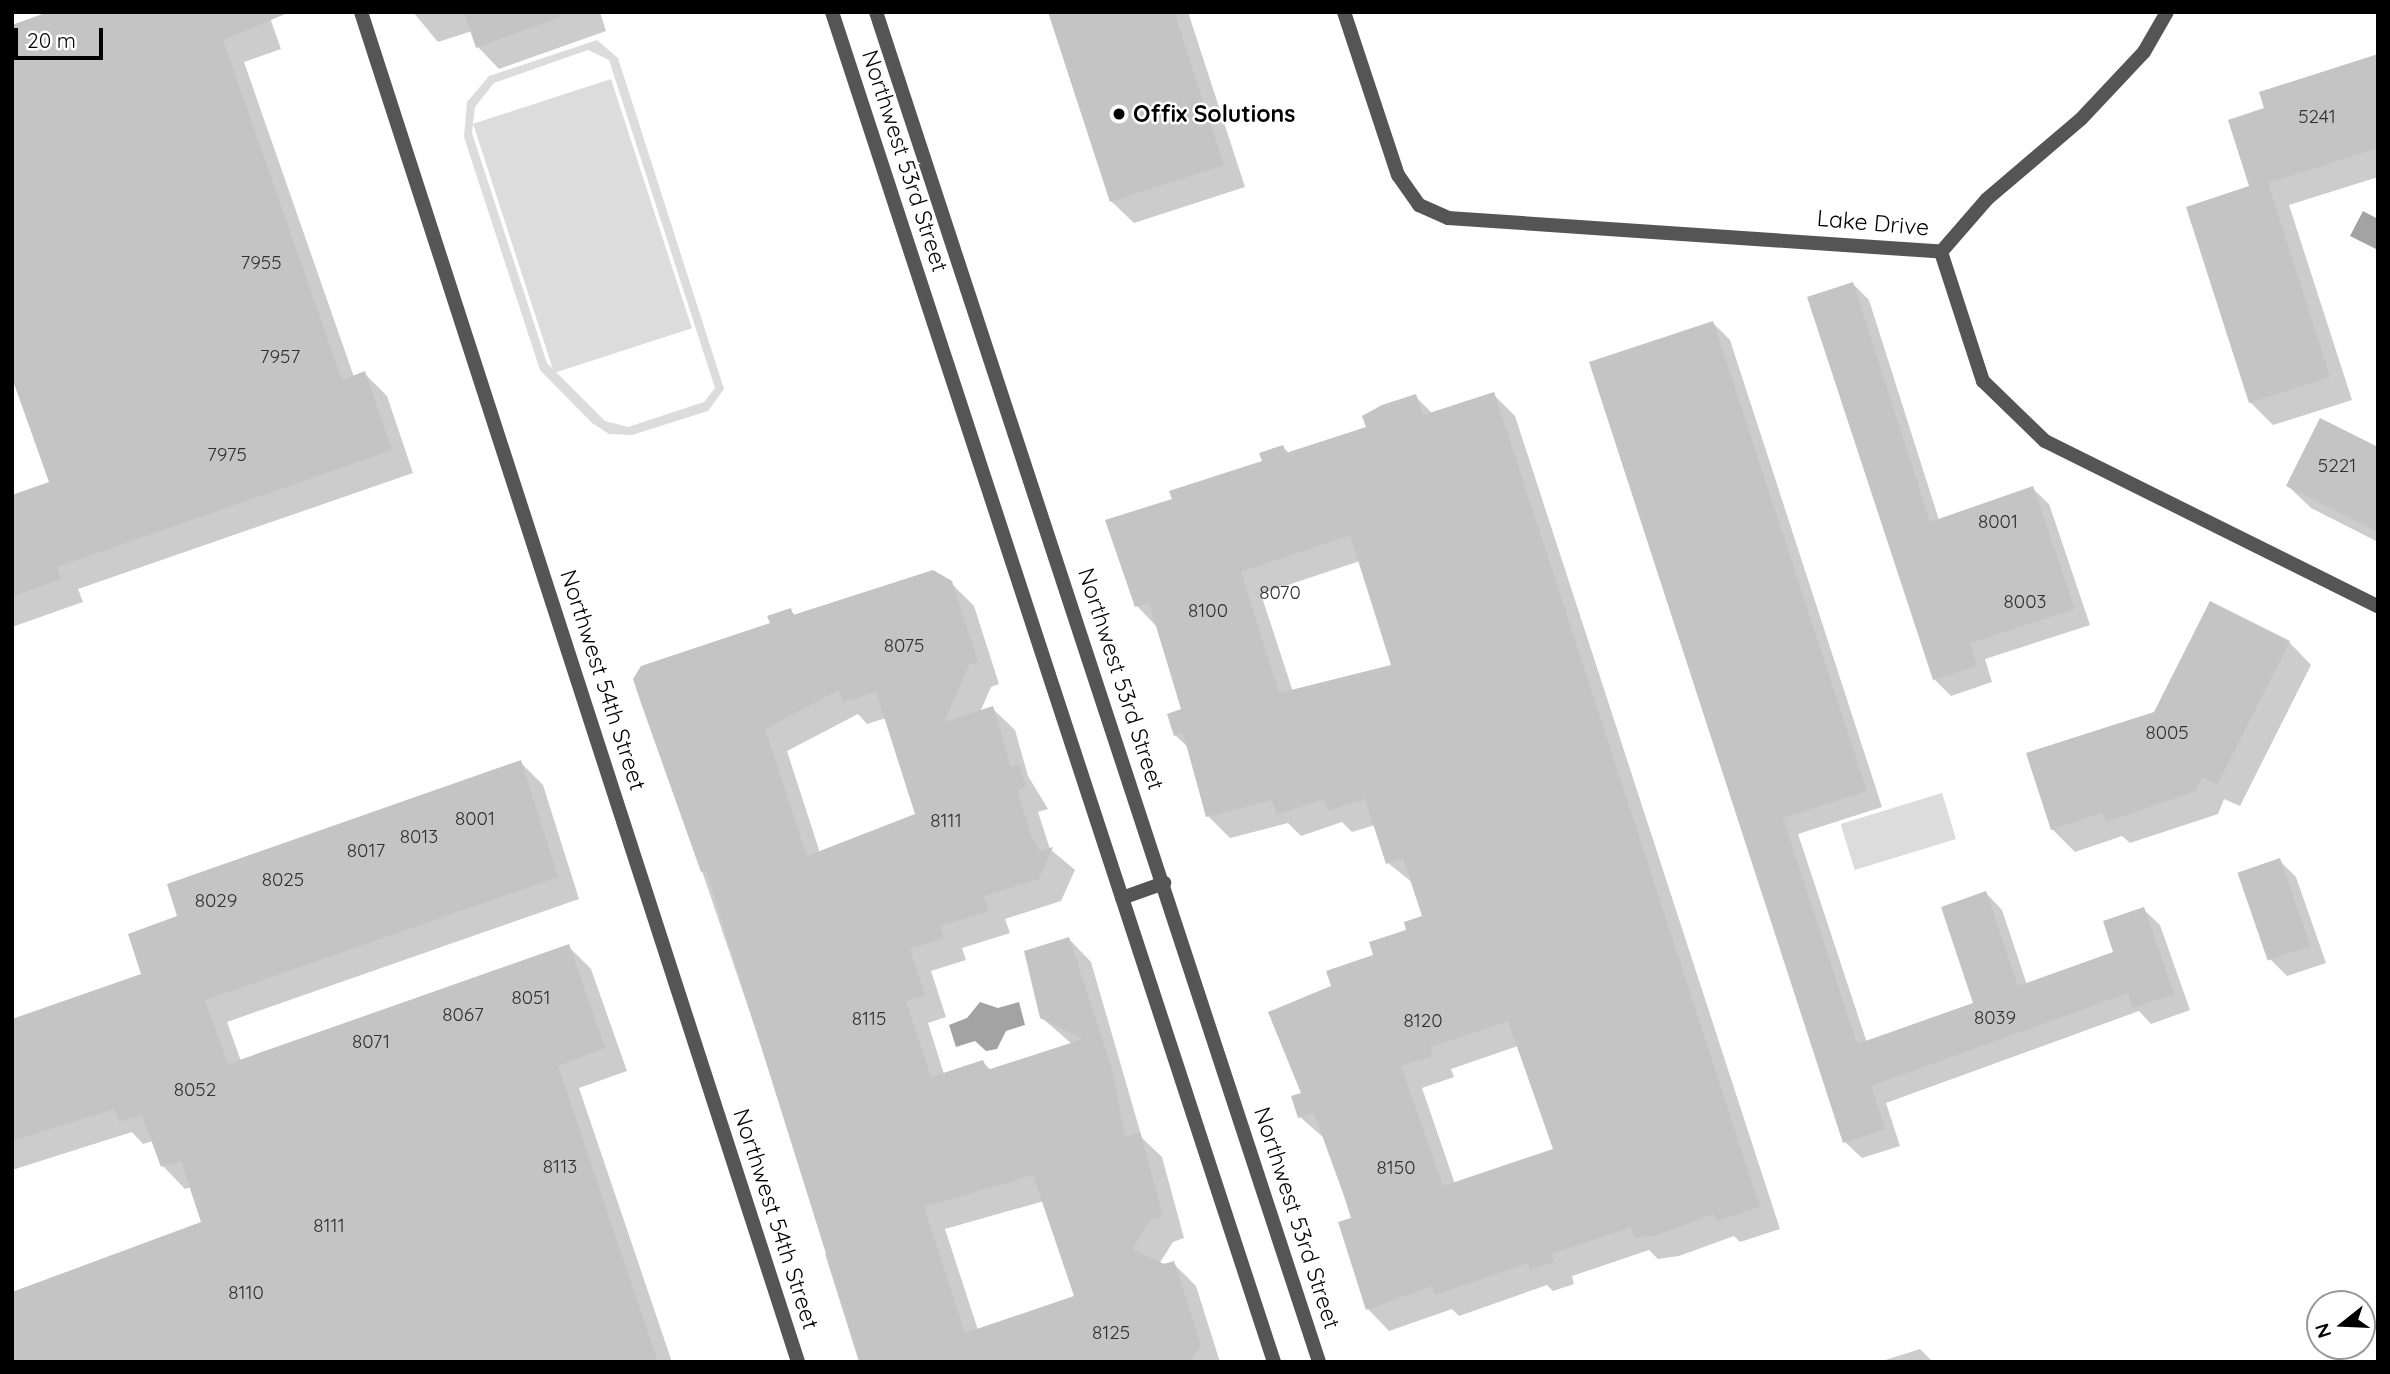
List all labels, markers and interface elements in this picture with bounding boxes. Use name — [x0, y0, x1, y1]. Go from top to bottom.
scale bar — [18, 14, 107, 58]
text: 20 m — [27, 27, 76, 53]
street label: Northwest 53rd Street — [856, 47, 954, 275]
place label: Offix Solutions — [1133, 100, 1295, 128]
marker: Offix Solutions — [1111, 106, 1127, 122]
house number: 5241 — [2298, 106, 2336, 128]
street label: Lake Drive — [1816, 204, 1930, 242]
house number: 7955 — [240, 252, 282, 274]
house number: 7957 — [260, 346, 300, 368]
house number: 7975 — [207, 444, 247, 466]
house number: 5221 — [2318, 455, 2356, 477]
house number: 8001 — [1978, 511, 2018, 533]
street label: Northwest 53rd Street — [1072, 565, 1170, 793]
street label: Northwest 54th Street — [554, 566, 652, 794]
house number: 8070 — [1259, 582, 1301, 604]
house number: 8003 — [2004, 591, 2046, 613]
house number: 8100 — [1188, 600, 1228, 622]
house number: 8075 — [884, 635, 924, 657]
house number: 8005 — [2145, 722, 2189, 744]
house number: 8001 — [455, 808, 495, 830]
house number: 8111 — [930, 810, 962, 832]
house number: 8013 — [400, 826, 438, 848]
house number: 8017 — [347, 840, 385, 862]
house number: 8025 — [262, 869, 304, 891]
house number: 8029 — [195, 890, 237, 912]
house number: 8051 — [512, 987, 550, 1009]
house number: 8067 — [442, 1004, 484, 1026]
house number: 8039 — [1974, 1007, 2016, 1029]
house number: 8115 — [852, 1008, 886, 1030]
house number: 8120 — [1403, 1010, 1443, 1032]
house number: 8071 — [352, 1031, 390, 1053]
house number: 8052 — [174, 1079, 216, 1101]
street label: Northwest 53rd Street — [1248, 1104, 1346, 1332]
street label: Northwest 54th Street — [727, 1105, 825, 1333]
house number: 8113 — [543, 1156, 577, 1178]
house number: 8150 — [1377, 1157, 1415, 1179]
house number: 8111 — [313, 1215, 345, 1237]
house number: 8110 — [228, 1282, 264, 1304]
north arrow — [2306, 1290, 2376, 1360]
text: N — [2309, 1321, 2337, 1341]
house number: 8125 — [1092, 1322, 1130, 1344]

